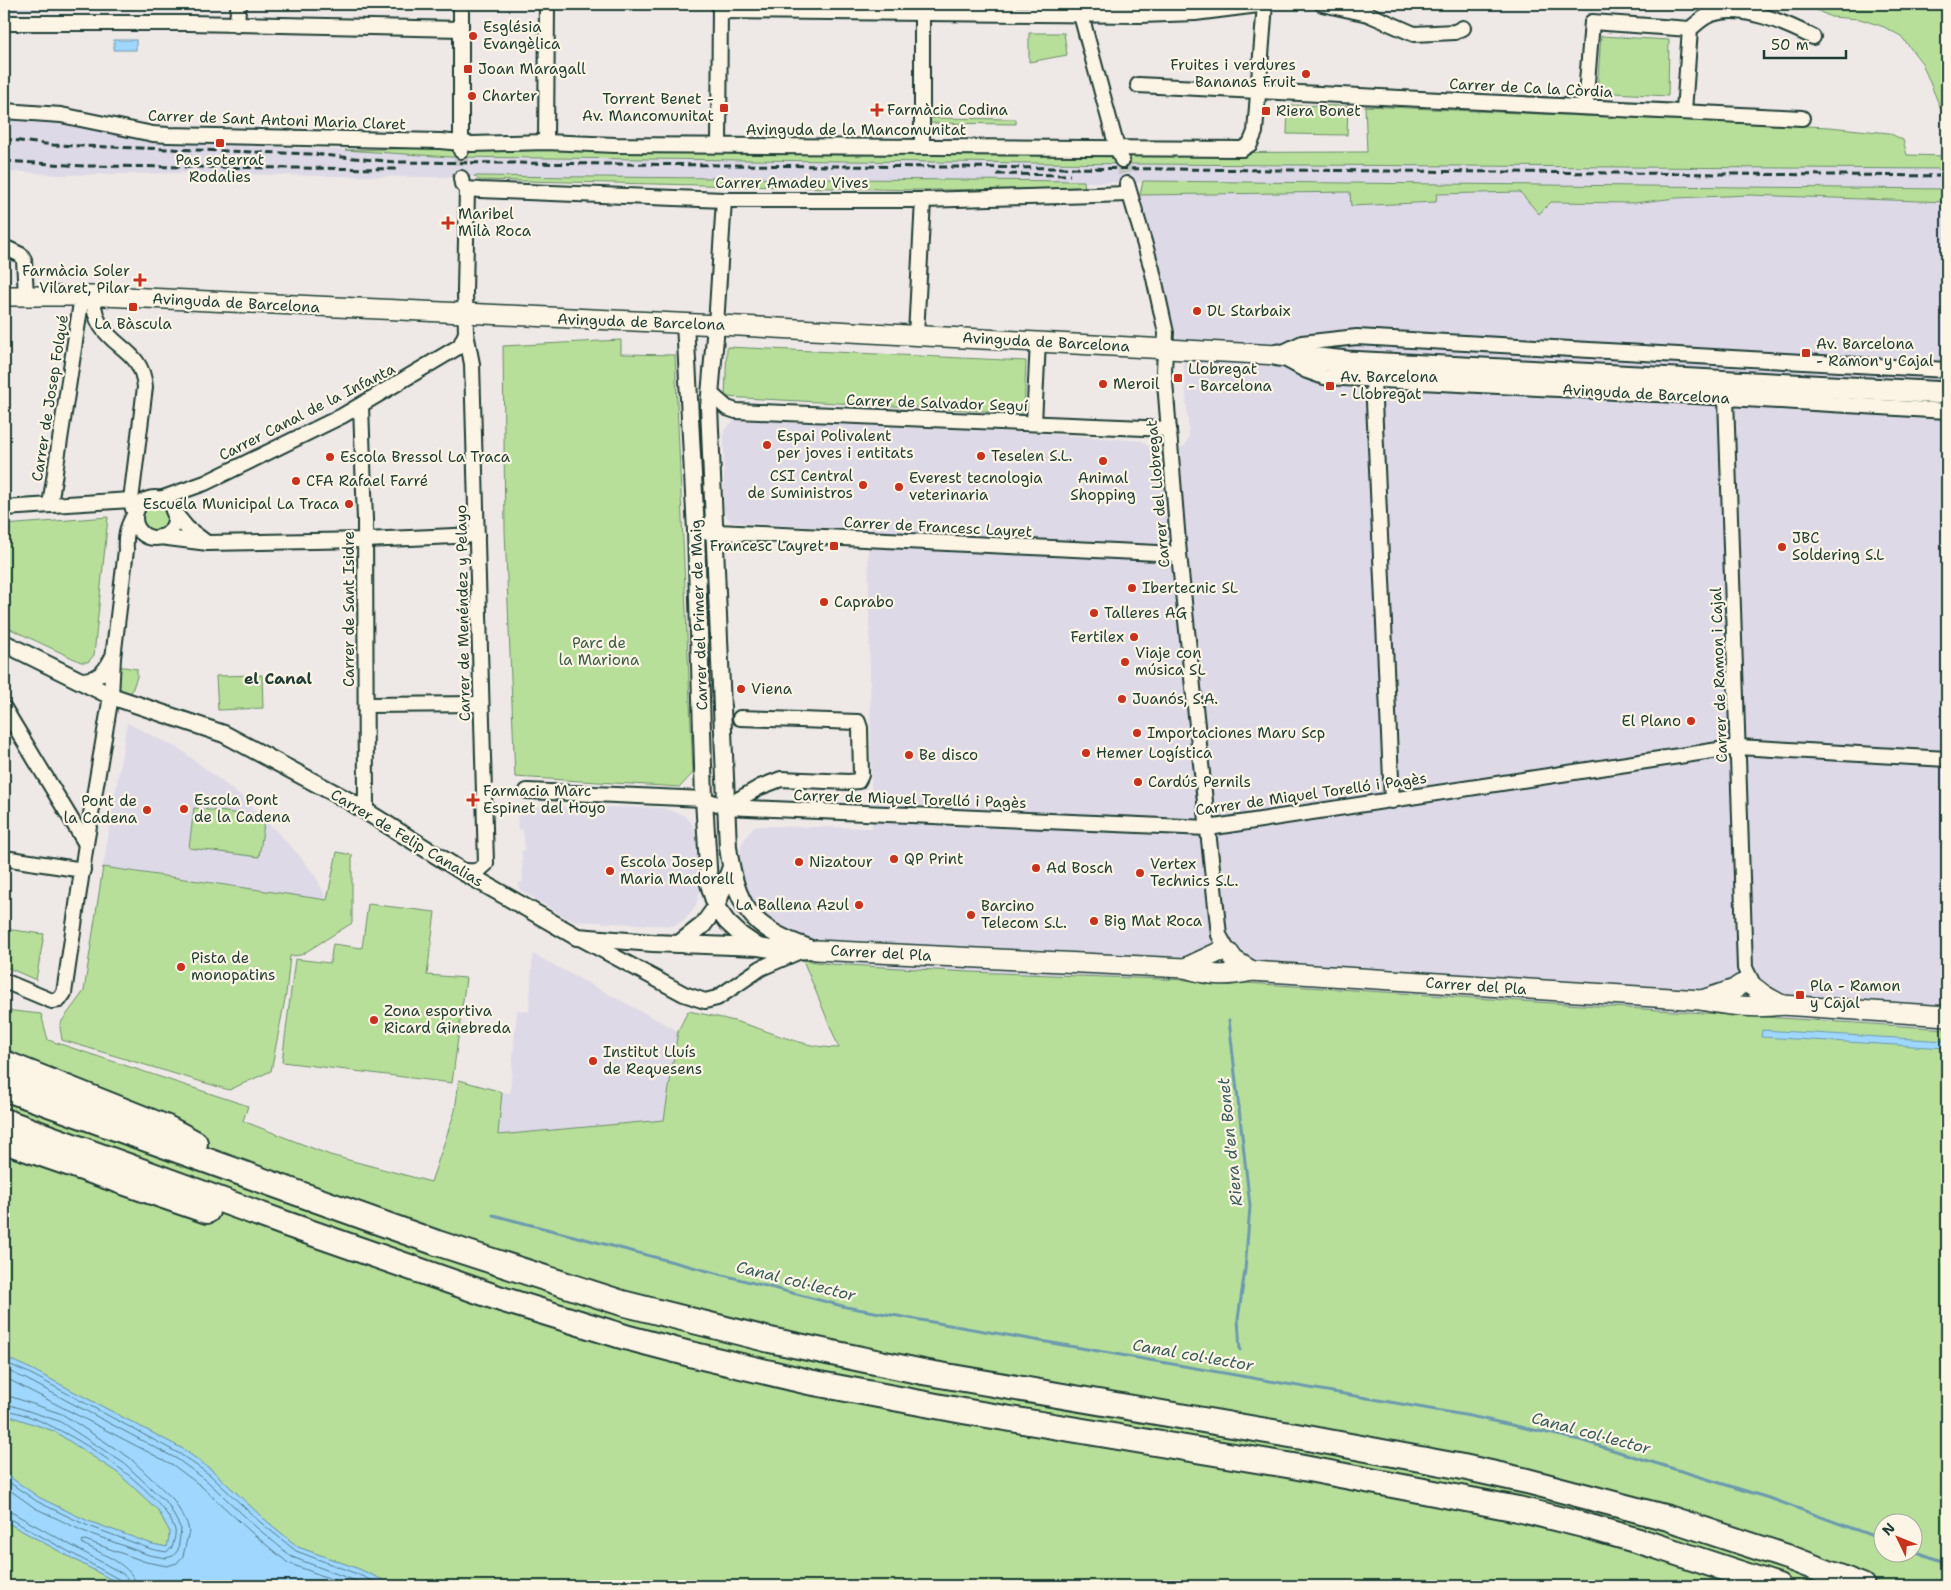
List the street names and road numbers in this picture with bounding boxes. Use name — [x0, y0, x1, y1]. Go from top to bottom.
street label: Carrer de Ca la Còrdia — [1449, 74, 1614, 102]
street label: Carrer de Sant Antoni Maria Claret — [148, 105, 406, 135]
street label: Avinguda de la Mancomunitat — [746, 120, 966, 140]
street label: Carrer Amadeu Vives — [715, 173, 869, 193]
street label: Avinguda de Barcelona — [152, 289, 321, 317]
street label: Avinguda de Barcelona — [557, 309, 726, 335]
street label: Carrer de Josep Folqué — [27, 313, 73, 483]
street label: Avinguda de Barcelona — [962, 328, 1131, 356]
street label: Carrer Canal de la Infanta — [215, 358, 399, 465]
street label: Avinguda de Barcelona — [1562, 380, 1731, 408]
street label: Carrer de Salvador Seguí — [846, 390, 1029, 416]
street label: Carrer del Llobregat — [1142, 419, 1174, 569]
street label: Carrer de Menéndez y Pelayo — [451, 504, 475, 722]
street label: Carrer de Francesc Layret — [843, 512, 1033, 542]
street label: Carrer del Primer de Maig — [686, 519, 712, 711]
street label: Carrer de Sant Isidre — [339, 531, 359, 687]
street label: Carrer de Ramon i Cajal — [1706, 587, 1732, 763]
street label: Carrer de Miquel Torelló i Pagès — [1194, 768, 1428, 820]
street label: Carrer de Felip Canalias — [327, 784, 487, 892]
street label: Carrer de Miquel Torelló i Pagès — [793, 785, 1027, 813]
street label: Carrer del Pla — [830, 940, 933, 966]
street label: Carrer del Pla — [1425, 972, 1528, 1000]

